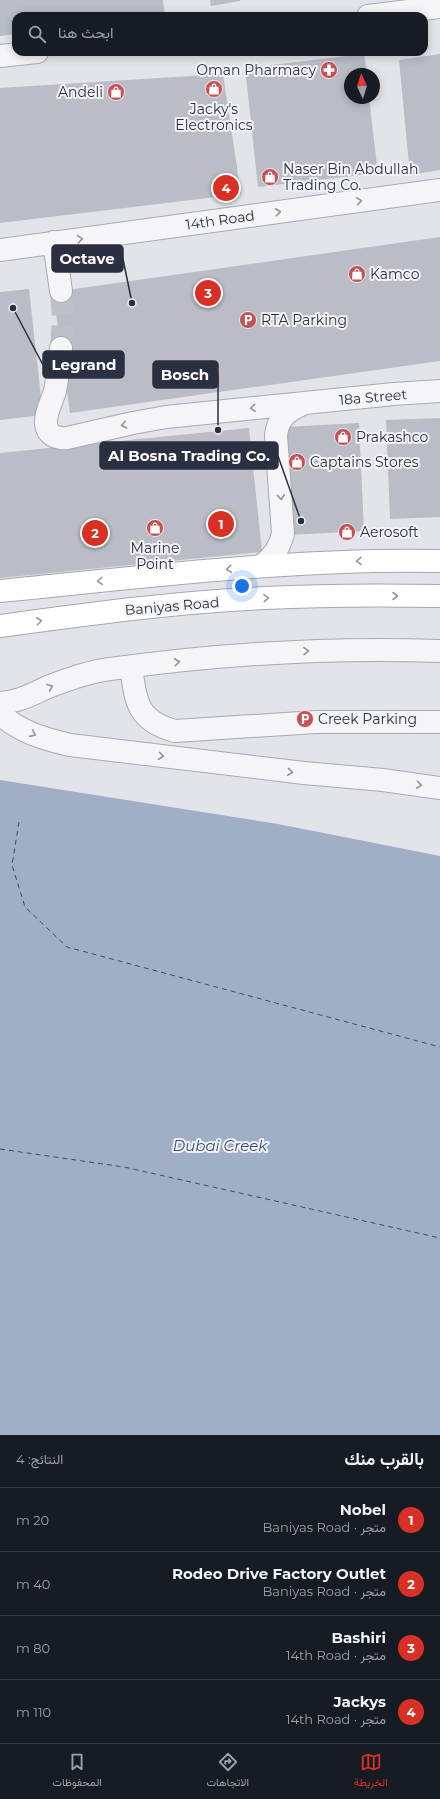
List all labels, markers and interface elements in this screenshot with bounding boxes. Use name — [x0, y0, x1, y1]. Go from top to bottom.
search box — [12, 12, 428, 56]
icon: search — [26, 23, 48, 45]
text: ابحث هنا — [58, 23, 113, 42]
pharmacy icon: Oman Pharmacy — [319, 60, 339, 80]
place label: Oman Pharmacy — [196, 61, 316, 79]
north arrow — [344, 68, 380, 104]
shop icon: Jacky's Electronics — [204, 79, 224, 99]
shop icon: Andeli — [106, 82, 126, 102]
place label: Andeli — [58, 83, 103, 101]
place label: Jacky's Electronics — [175, 100, 253, 134]
place label: Naser Bin Abdullah Trading Co. — [283, 160, 418, 194]
shop icon: Naser Bin Abdullah Trading Co. — [260, 167, 280, 187]
pin: 4 — [213, 173, 239, 203]
one-way arrow — [356, 197, 362, 206]
street label: 14th Road — [184, 206, 256, 234]
one-way arrow — [275, 208, 282, 217]
one-way arrow — [77, 235, 83, 244]
callout: Octave — [52, 245, 123, 272]
text: Octave — [59, 249, 115, 268]
shop icon: Kamco — [347, 264, 367, 284]
place label: Kamco — [370, 265, 420, 283]
pin: 3 — [195, 278, 221, 308]
parking icon: RTA Parking — [238, 310, 258, 330]
place label: RTA Parking — [261, 311, 347, 329]
callout: Legrand — [43, 351, 124, 378]
text: Legrand — [52, 355, 116, 374]
callout: Bosch — [153, 361, 218, 388]
text: Bosch — [161, 365, 209, 384]
street label: 18a Street — [338, 385, 408, 409]
one-way arrow — [250, 403, 256, 412]
one-way arrow — [121, 420, 127, 428]
shop icon: Prakashco — [333, 427, 353, 447]
place label: Prakashco — [356, 428, 429, 446]
callout: Al Bosna Trading Co. — [100, 442, 278, 469]
text: Al Bosna Trading Co. — [107, 446, 270, 465]
shop icon: Captains Stores — [287, 452, 307, 472]
place label: Captains Stores — [310, 453, 419, 471]
one-way arrow — [276, 494, 285, 500]
pin: 1 — [208, 509, 234, 539]
pin: 2 — [82, 518, 108, 548]
shop icon: Marine Point — [145, 518, 165, 538]
shop icon: Aerosoft — [337, 522, 357, 542]
place label: Aerosoft — [360, 523, 419, 541]
place label: Marine Point — [131, 539, 179, 573]
one-way arrow — [356, 557, 362, 565]
one-way arrow — [226, 564, 232, 573]
your location — [232, 576, 252, 596]
one-way arrow — [97, 577, 103, 586]
one-way arrow — [392, 592, 398, 600]
street label: Baniyas Road — [124, 593, 220, 619]
one-way arrow — [263, 594, 269, 603]
one-way arrow — [36, 617, 42, 626]
one-way arrow — [303, 647, 309, 655]
one-way arrow — [174, 658, 180, 667]
one-way arrow — [46, 683, 53, 691]
parking icon: Creek Parking — [295, 709, 315, 729]
place label: Creek Parking — [318, 710, 417, 728]
one-way arrow — [30, 730, 37, 738]
one-way arrow — [158, 751, 164, 760]
one-way arrow — [287, 767, 293, 776]
one-way arrow — [416, 780, 422, 789]
water label: Dubai Creek — [173, 1136, 268, 1155]
text: بالقرب منك — [345, 1449, 424, 1469]
text: النتائج: 4 — [16, 1451, 63, 1467]
text: Nobel — [340, 1500, 386, 1519]
text: 20 m — [16, 1512, 49, 1528]
text: 1 — [408, 1512, 414, 1528]
text: متجر · Baniyas Road — [263, 1519, 386, 1535]
text: Rodeo Drive Factory Outlet — [172, 1564, 386, 1583]
text: 40 m — [16, 1576, 50, 1592]
text: 2 — [407, 1576, 415, 1592]
text: متجر · Baniyas Road — [263, 1583, 386, 1599]
text: Bashiri — [331, 1628, 386, 1647]
text: 80 m — [16, 1640, 50, 1656]
text: 3 — [407, 1640, 415, 1656]
text: متجر · 14th Road — [286, 1647, 386, 1663]
text: Jackys — [333, 1692, 386, 1711]
text: 110 m — [16, 1704, 51, 1720]
text: 4 — [407, 1704, 415, 1720]
text: متجر · 14th Road — [286, 1711, 386, 1727]
tab: المحفوظات — [52, 1751, 102, 1792]
tab: الاتجاهات — [206, 1751, 249, 1792]
tab: الخريطة — [354, 1751, 388, 1792]

